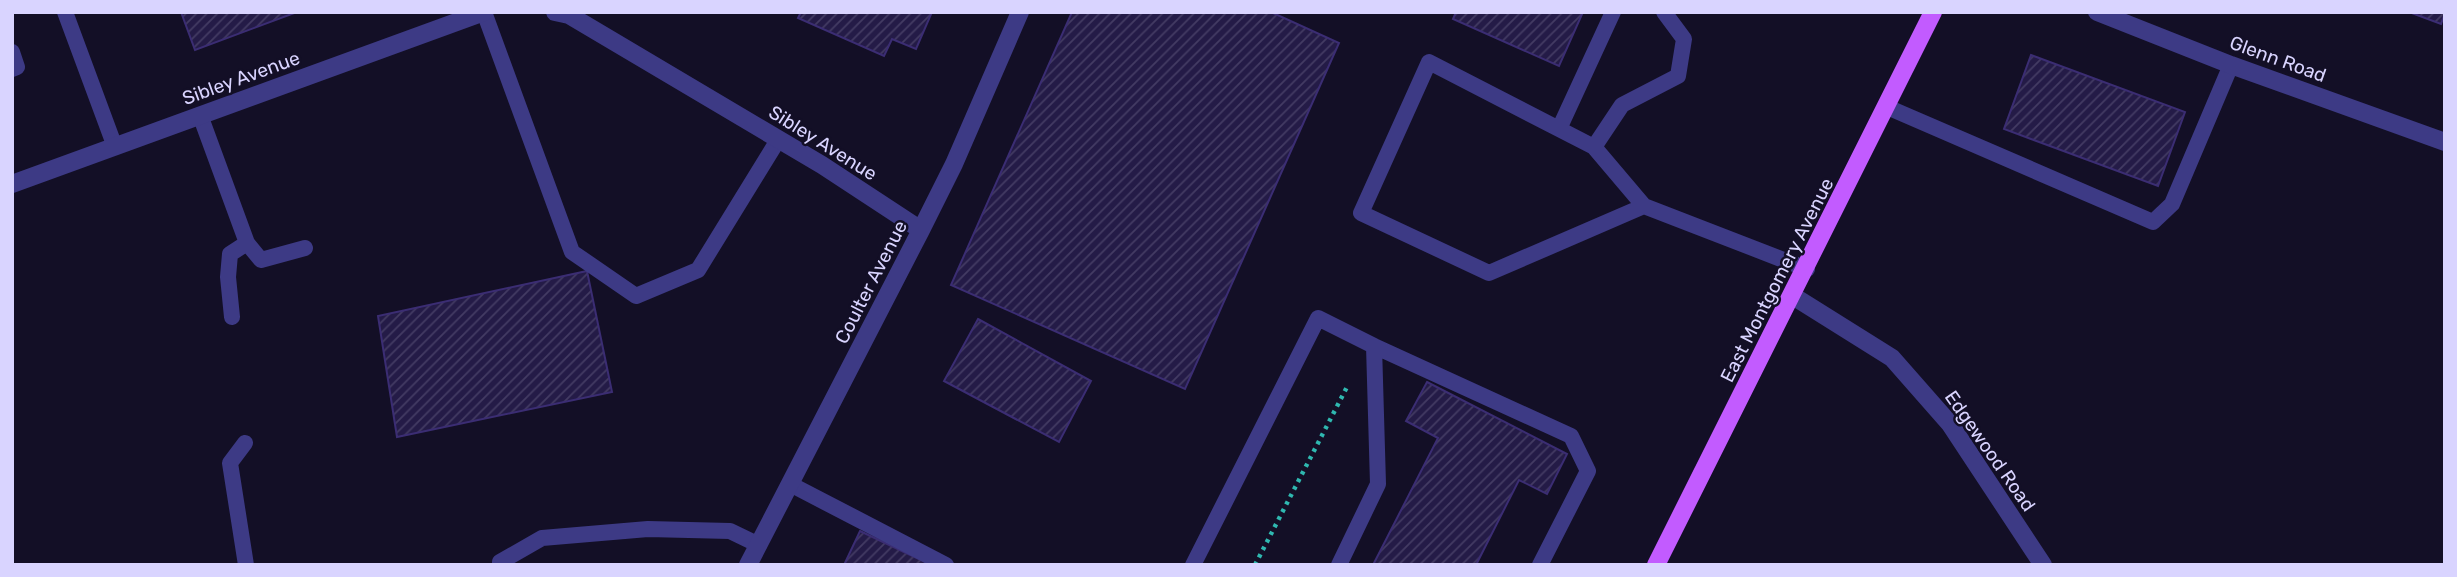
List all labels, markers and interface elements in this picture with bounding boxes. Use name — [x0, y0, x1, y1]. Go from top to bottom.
street label: Glenn Road — [2227, 31, 2329, 87]
street label: Sibley Avenue — [179, 46, 303, 110]
street label: Sibley Avenue — [765, 101, 881, 185]
street label: East Montgomery Avenue — [1715, 174, 1839, 386]
street label: Coulter Avenue — [830, 217, 912, 347]
street label: Edgewood Road — [1940, 386, 2040, 516]

